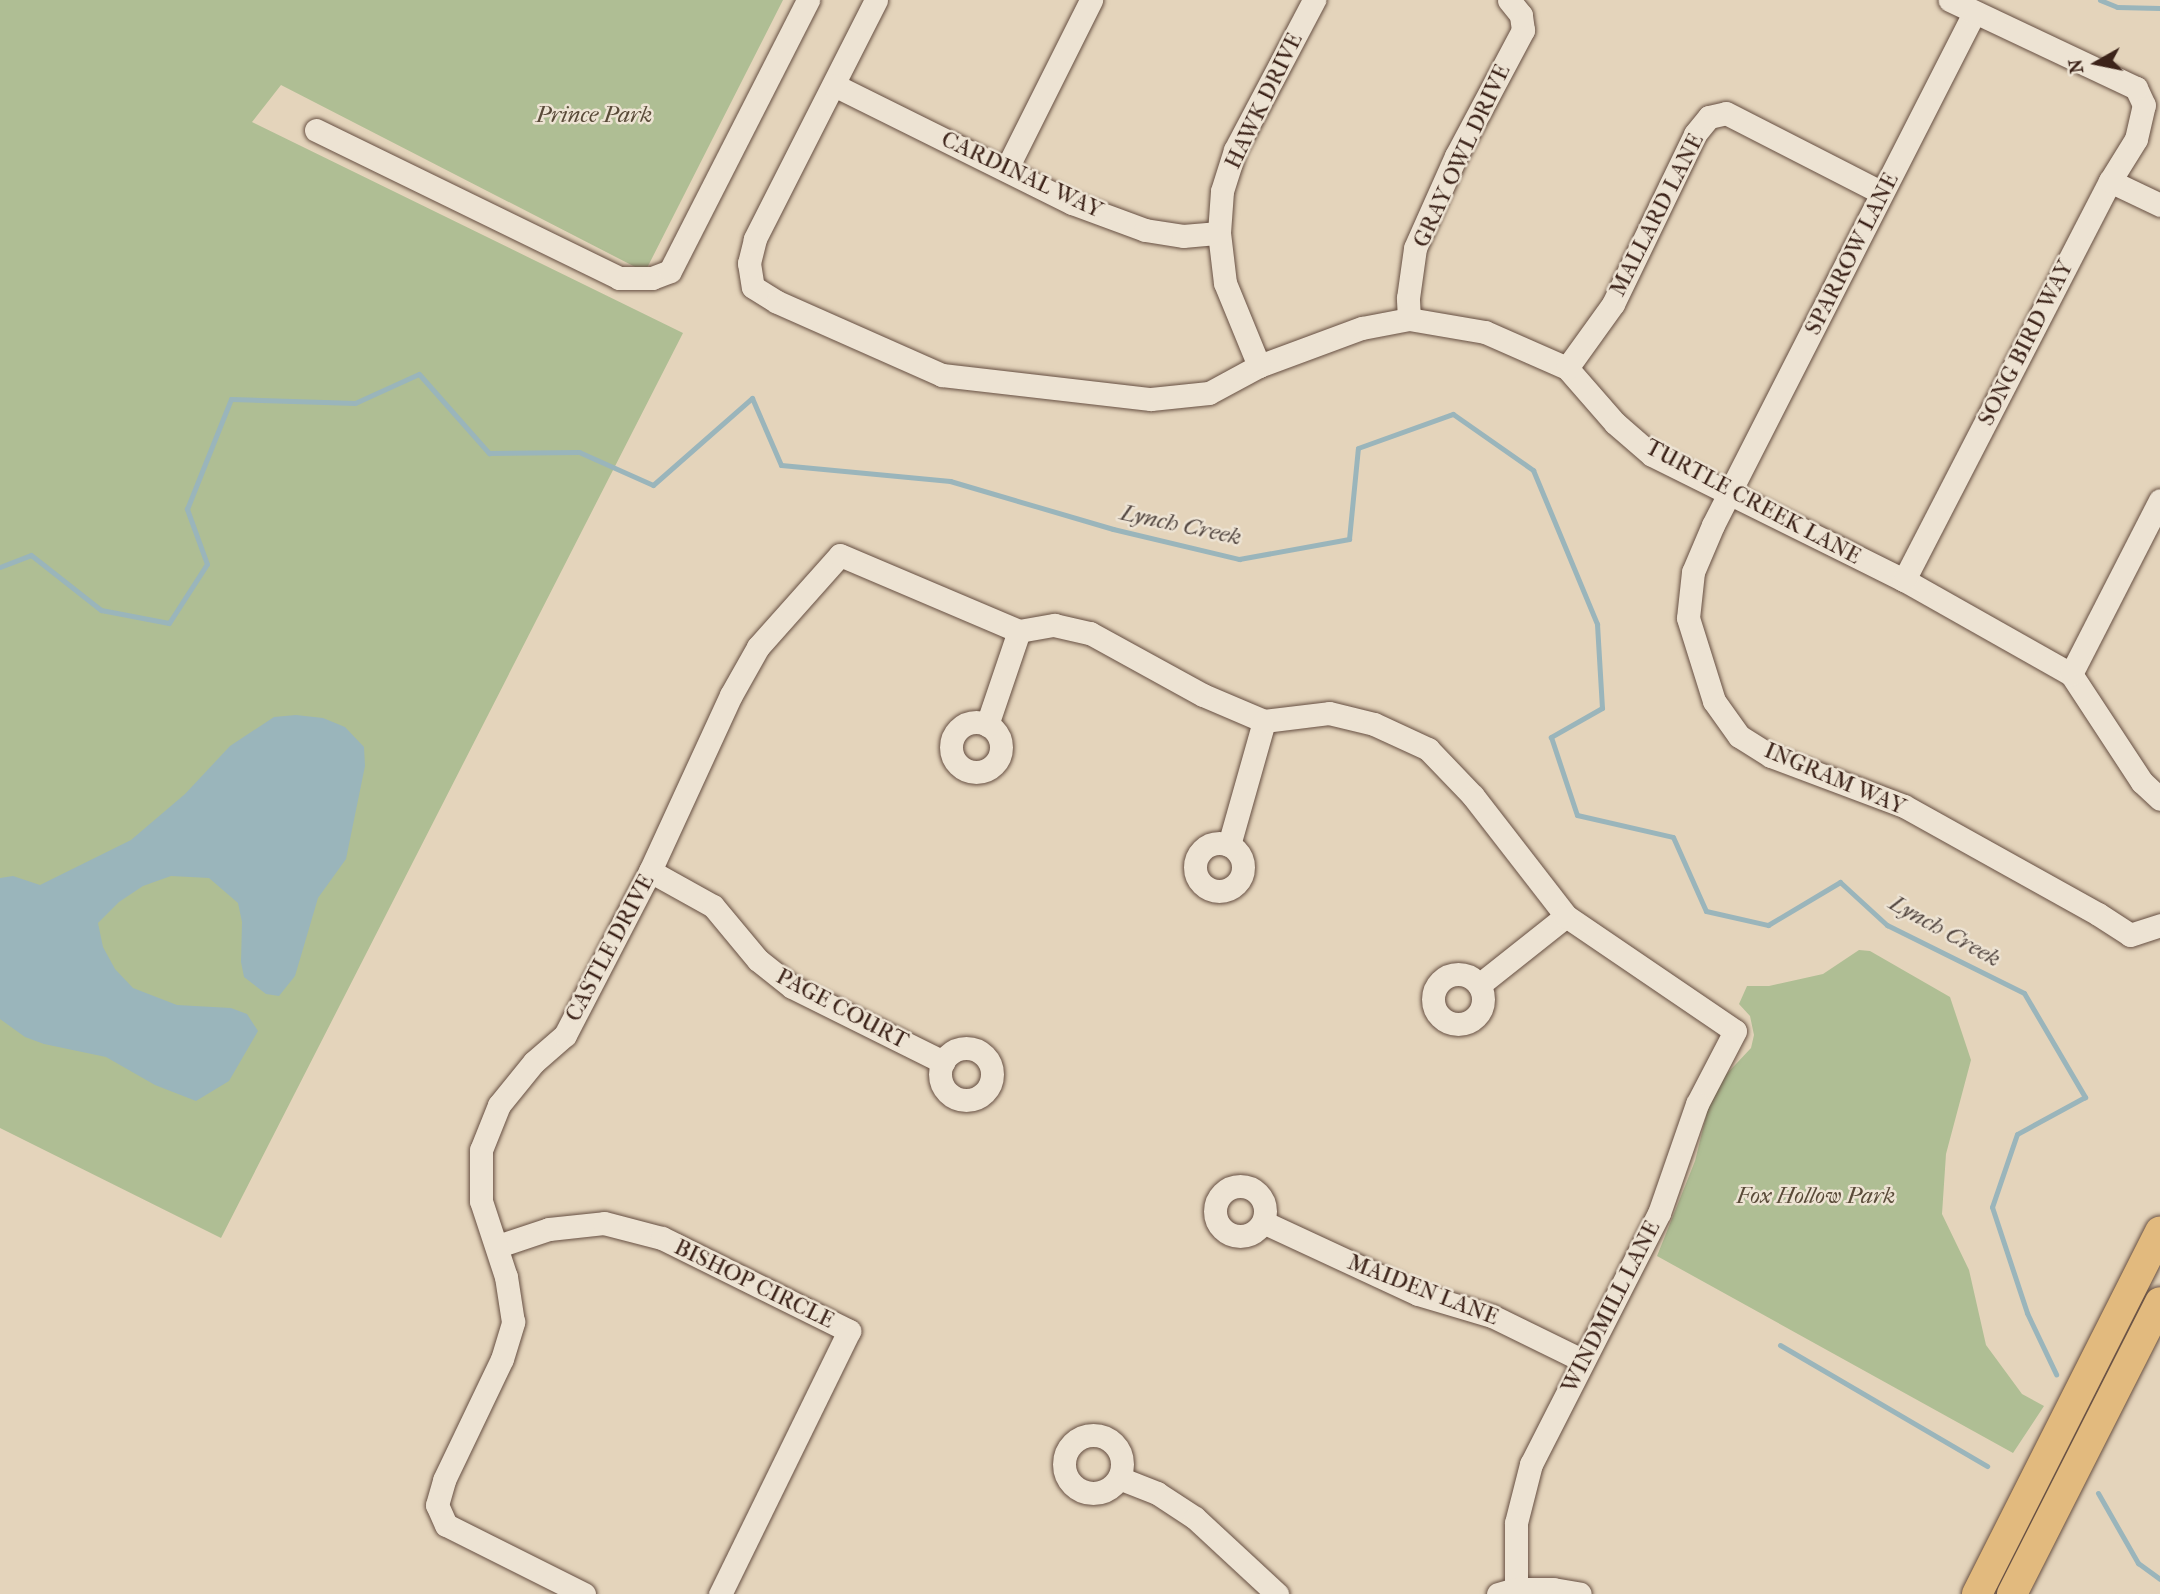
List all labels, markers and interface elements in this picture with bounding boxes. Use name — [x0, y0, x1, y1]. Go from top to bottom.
north arrow — [2062, 28, 2132, 98]
street label: HAWK DRIVE — [1219, 29, 1309, 173]
text: N — [2064, 57, 2088, 75]
street label: GRAY OWL DRIVE — [1408, 60, 1516, 252]
park label: Prince Park — [536, 101, 652, 129]
street label: CARDINAL WAY — [937, 126, 1107, 224]
street label: MALLARD LANE — [1604, 129, 1710, 301]
street label: SPARROW LANE — [1799, 168, 1905, 340]
street label: SONG BIRD WAY — [1972, 256, 2080, 430]
street label: TURTLE CREEK LANE — [1641, 433, 1865, 571]
water label: Lynch Creek — [1118, 498, 1244, 552]
street label: INGRAM WAY — [1760, 737, 1910, 821]
street label: CASTLE DRIVE — [560, 870, 660, 1026]
water label: Lynch Creek — [1884, 889, 2006, 973]
street label: PAGE COURT — [771, 963, 913, 1055]
park label: Fox Hollow Park — [1737, 1182, 1895, 1210]
street label: WINDMILL LANE — [1556, 1216, 1666, 1398]
street label: BISHOP CIRCLE — [670, 1233, 838, 1335]
street label: MAIDEN LANE — [1344, 1249, 1502, 1331]

